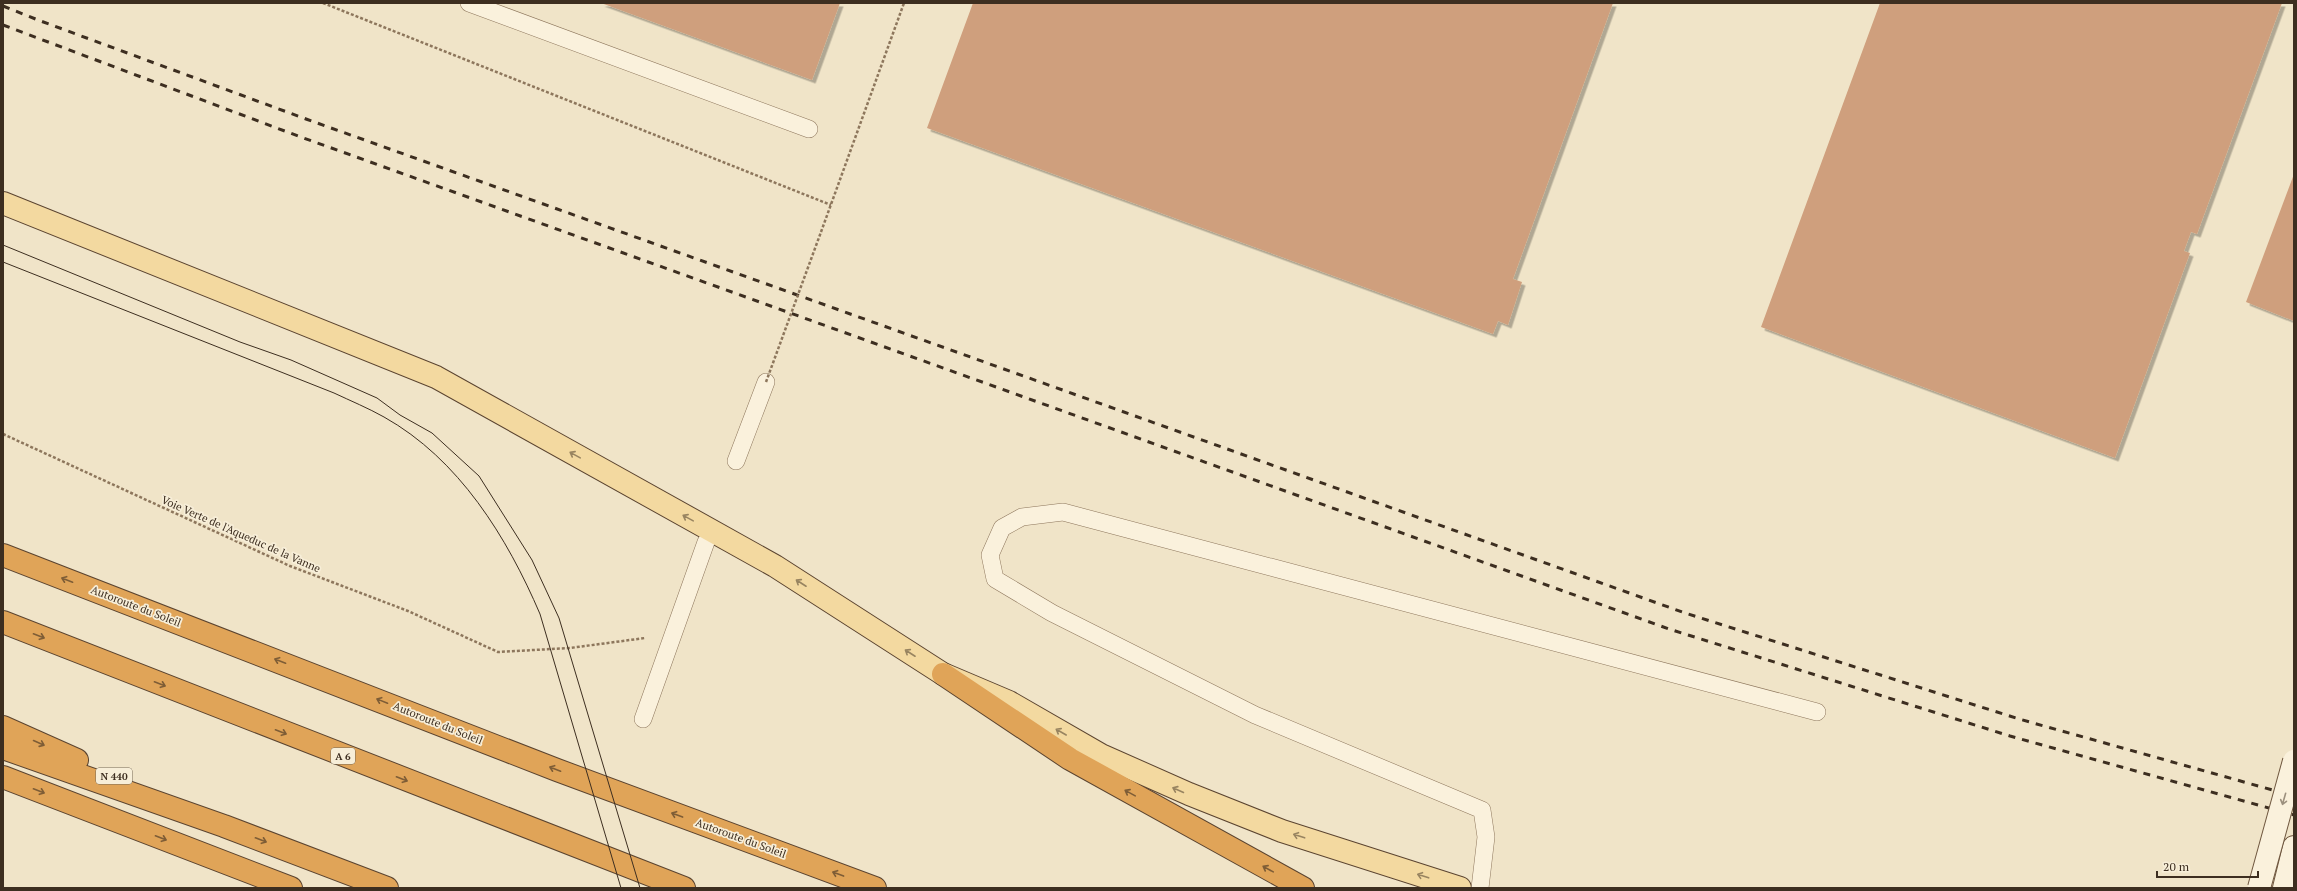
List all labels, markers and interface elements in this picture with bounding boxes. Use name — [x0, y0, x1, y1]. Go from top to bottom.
one-way arrow — [569, 450, 581, 458]
street label: Voie Verte de l'Aqueduc de la Vanne — [159, 493, 323, 576]
one-way arrow — [683, 513, 695, 521]
one-way arrow — [62, 575, 74, 583]
one-way arrow — [796, 579, 807, 587]
street label: Autoroute du Soleil — [89, 582, 183, 630]
one-way arrow — [33, 633, 45, 641]
one-way arrow — [905, 649, 916, 657]
one-way arrow — [275, 657, 287, 665]
one-way arrow — [154, 680, 166, 688]
one-way arrow — [377, 697, 389, 705]
street label: Autoroute du Soleil — [391, 699, 485, 747]
one-way arrow — [275, 728, 287, 736]
one-way arrow — [1055, 728, 1067, 736]
one-way arrow — [32, 740, 44, 747]
road number: A 6 — [331, 748, 355, 764]
one-way arrow — [550, 765, 562, 773]
road number: N 440 — [96, 768, 132, 784]
one-way arrow — [396, 776, 408, 784]
one-way arrow — [1172, 786, 1184, 793]
one-way arrow — [33, 788, 45, 796]
one-way arrow — [1124, 788, 1136, 796]
one-way arrow — [2279, 792, 2287, 805]
one-way arrow — [672, 810, 684, 818]
street label: Autoroute du Soleil — [694, 815, 788, 861]
one-way arrow — [1293, 832, 1306, 839]
one-way arrow — [154, 834, 166, 842]
one-way arrow — [254, 836, 266, 844]
scale bar — [2157, 853, 2258, 879]
text: 20 m — [2163, 859, 2190, 874]
one-way arrow — [1263, 865, 1275, 872]
one-way arrow — [833, 870, 845, 878]
one-way arrow — [1417, 872, 1430, 879]

